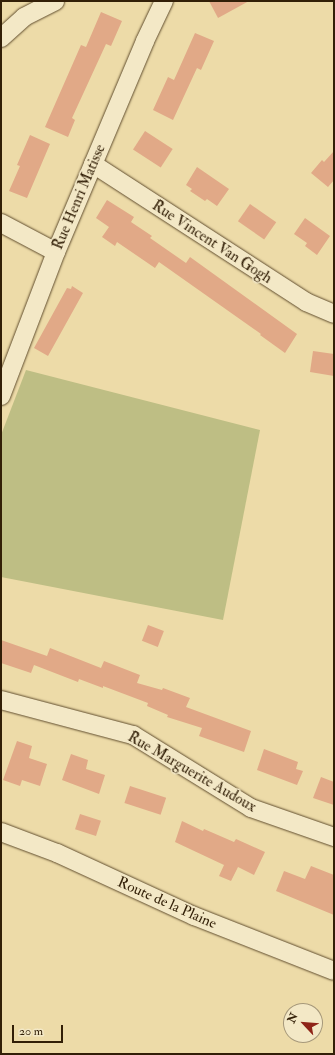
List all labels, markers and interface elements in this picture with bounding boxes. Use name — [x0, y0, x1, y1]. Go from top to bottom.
street label: Rue Henri Matisse — [49, 142, 109, 252]
street label: Rue Vincent Van Gogh — [149, 196, 275, 288]
street label: Rue Marguerite Audoux — [125, 728, 259, 816]
street label: Route de la Plaine — [115, 873, 219, 933]
north arrow — [283, 1003, 323, 1043]
text: N — [285, 1011, 301, 1025]
scale bar — [14, 1017, 65, 1043]
text: 20 m — [19, 1024, 43, 1039]

